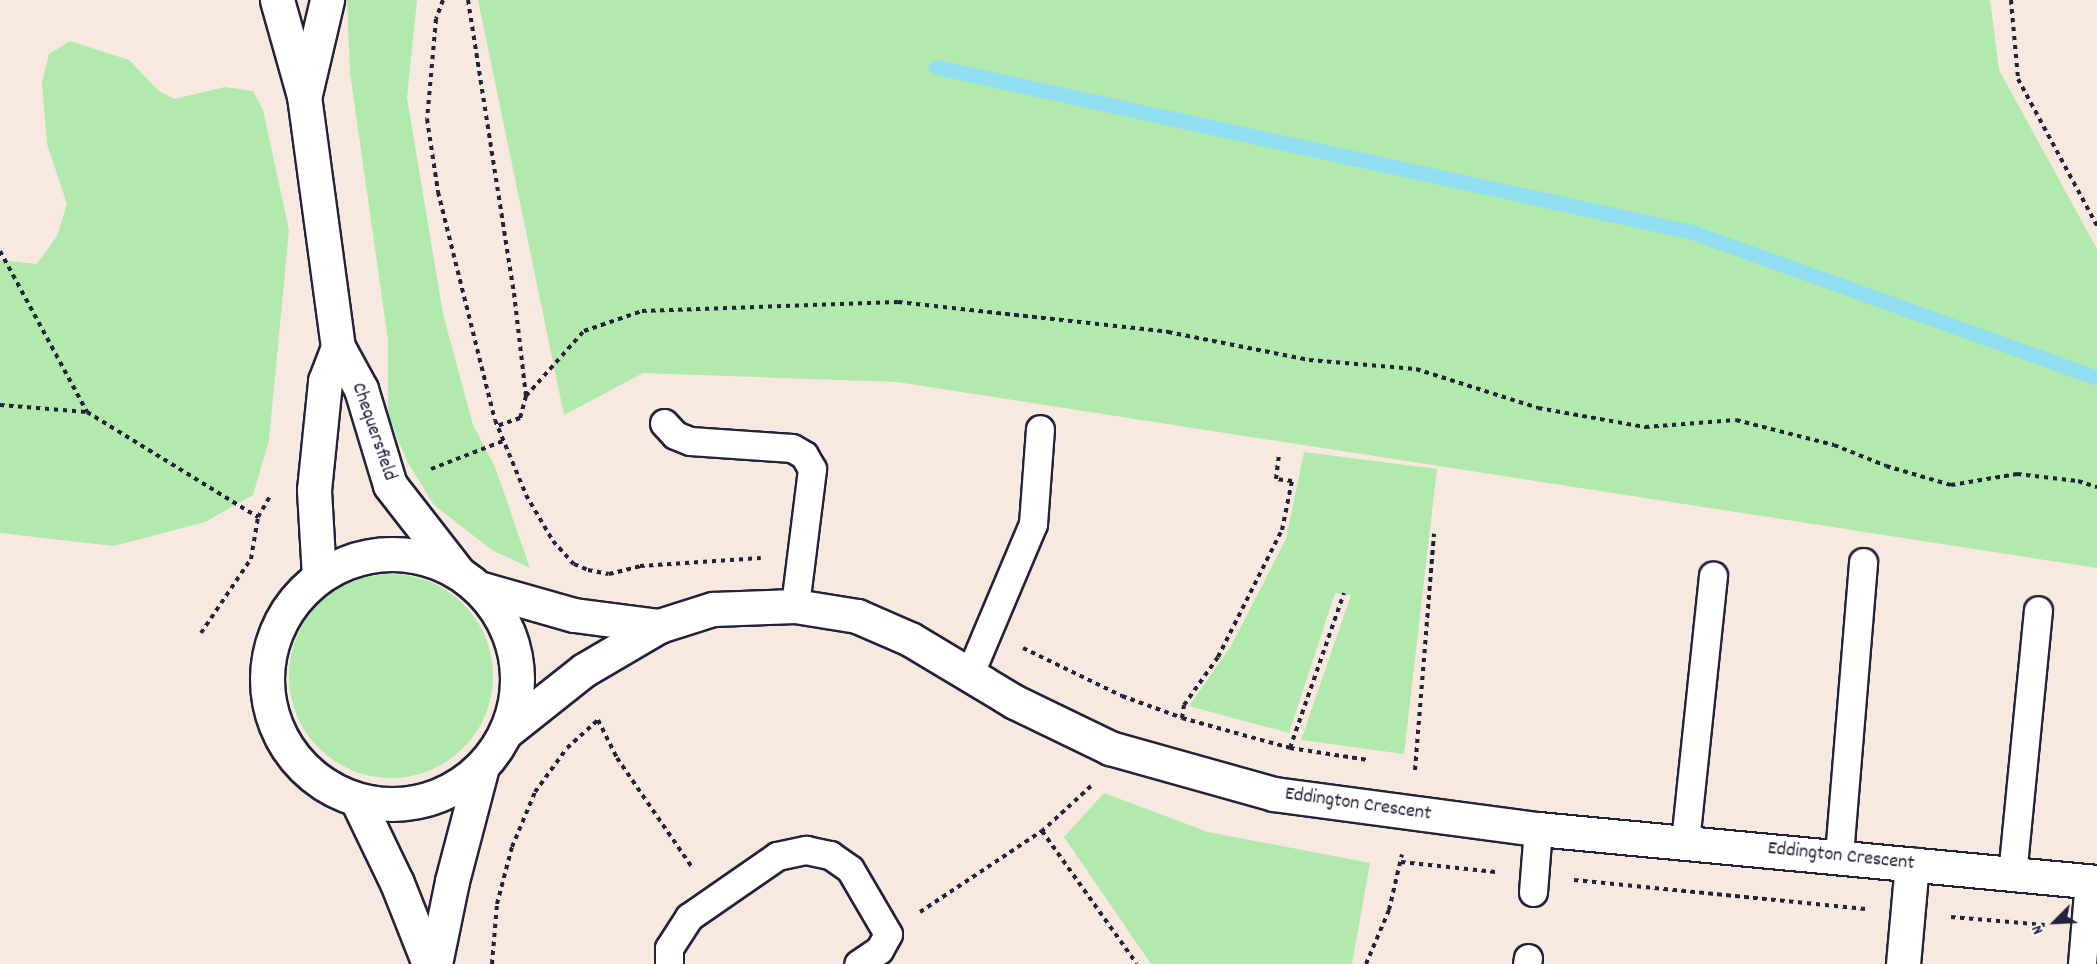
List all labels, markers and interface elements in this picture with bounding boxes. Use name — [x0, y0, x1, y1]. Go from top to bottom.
street label: Chequersfield — [345, 380, 401, 484]
street label: Eddington Crescent — [1283, 783, 1433, 827]
street label: Eddington Crescent — [1766, 837, 1916, 877]
north arrow — [2025, 892, 2085, 952]
text: N — [2026, 921, 2050, 938]

